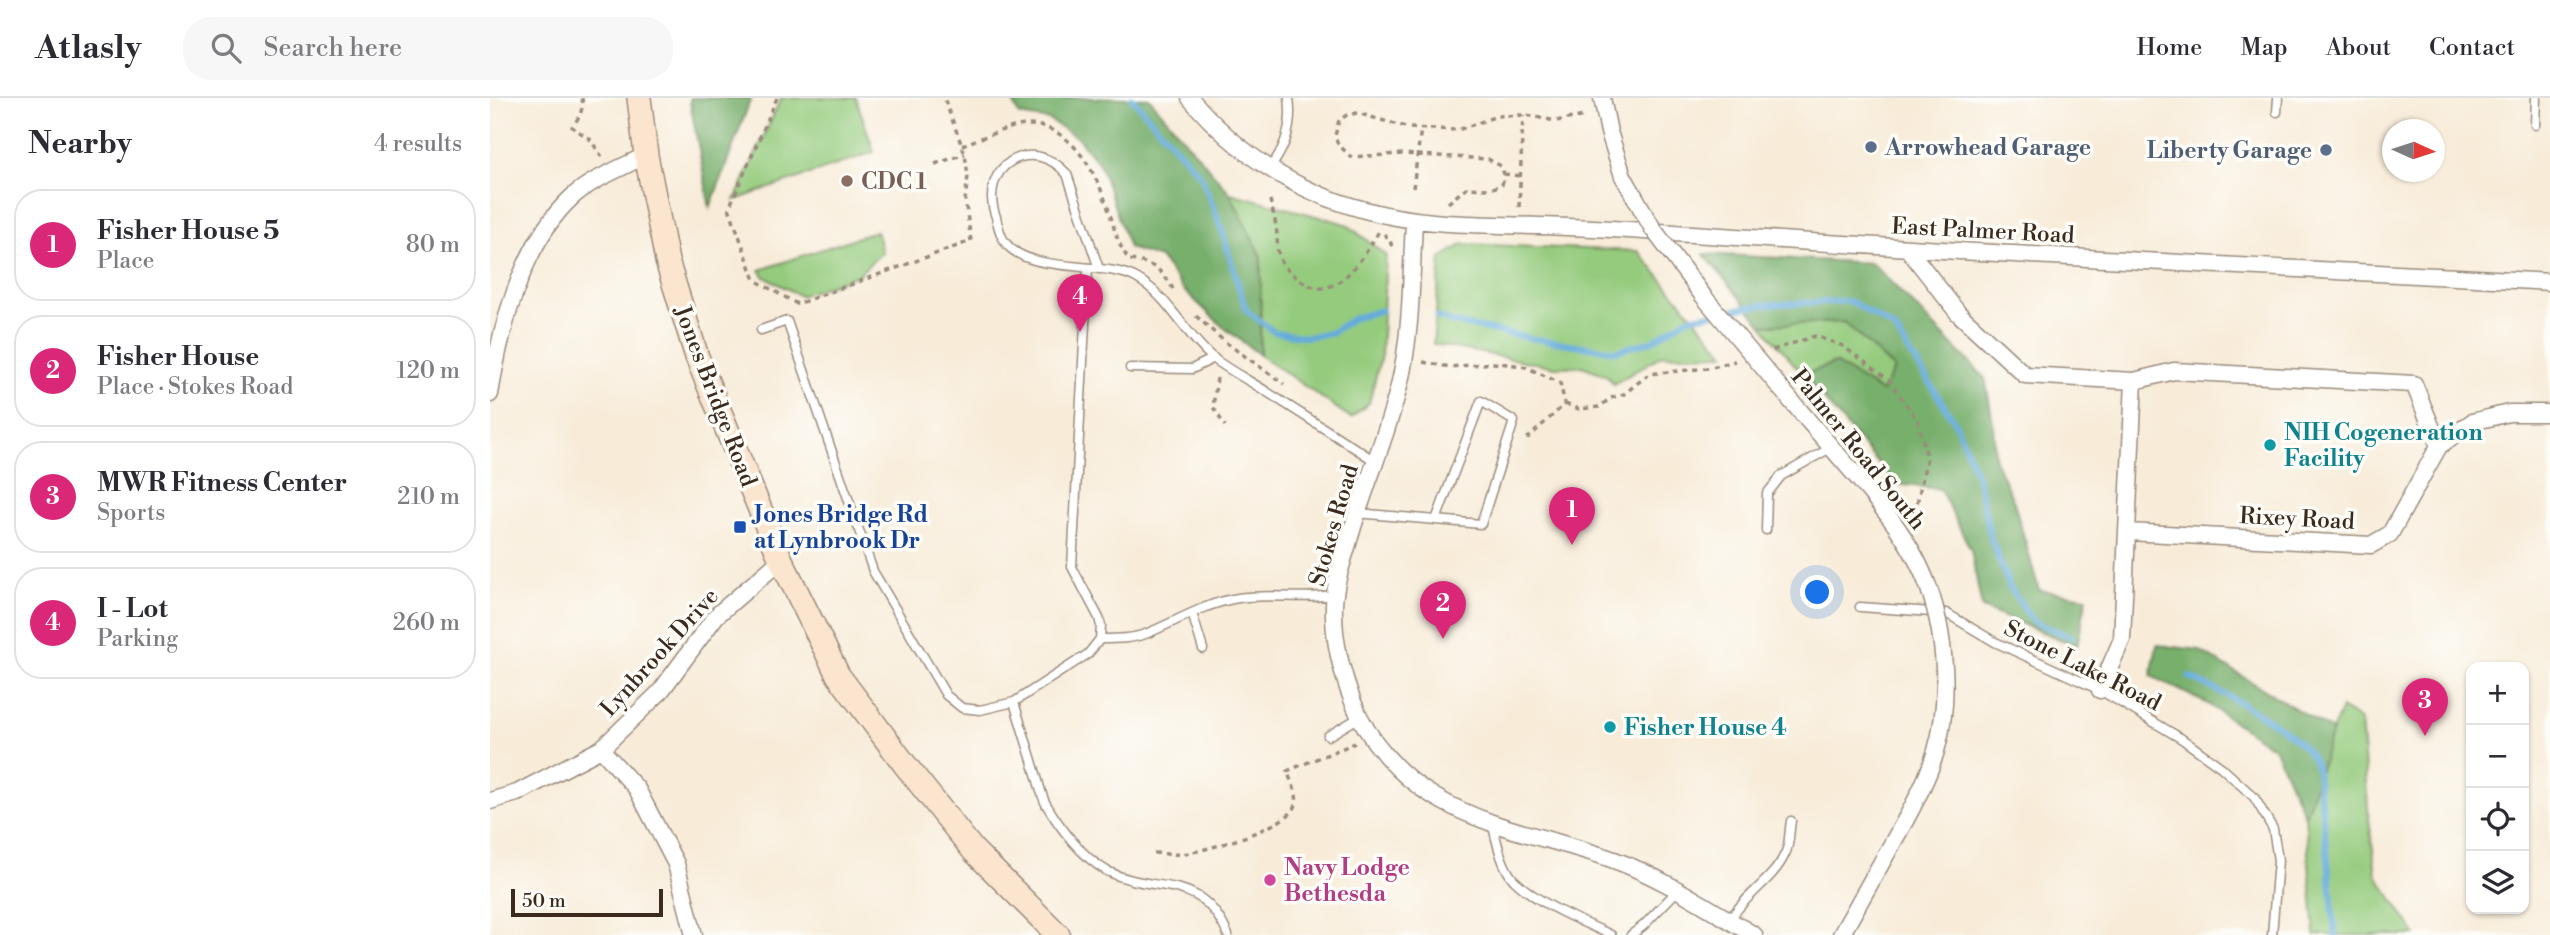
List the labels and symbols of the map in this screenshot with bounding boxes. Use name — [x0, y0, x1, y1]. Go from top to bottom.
north arrow — [2382, 119, 2445, 182]
place label: Arrowhead Garage — [1884, 134, 2091, 162]
place label: Liberty Garage — [2147, 137, 2312, 165]
marker: Arrowhead Garage — [1863, 139, 1879, 155]
marker: Liberty Garage — [2318, 142, 2334, 158]
place label: CDC 1 — [861, 168, 927, 196]
marker: CDC 1 — [839, 173, 855, 189]
street label: East Palmer Road — [1891, 212, 2075, 250]
pin: 4 — [1057, 274, 1103, 332]
street label: Jones Bridge Road — [667, 301, 762, 491]
street label: Palmer Road South — [1785, 364, 1932, 536]
place label: NIH Cogeneration Facility — [2284, 419, 2483, 473]
marker: NIH Cogeneration Facility — [2262, 437, 2278, 453]
street label: Stokes Road — [1303, 461, 1365, 589]
pin: 1 — [1549, 487, 1595, 545]
place label: Jones Bridge Rd at Lynbrook Dr — [751, 501, 929, 555]
street label: Rixey Road — [2239, 502, 2355, 536]
marker: Jones Bridge Rd at Lynbrook Dr — [732, 519, 748, 535]
your location — [1800, 575, 1834, 609]
pin: 2 — [1420, 581, 1466, 639]
street label: Lynbrook Drive — [595, 583, 725, 723]
street label: Stone Lake Road — [1999, 614, 2166, 718]
pin: 3 — [2402, 678, 2448, 736]
place label: Fisher House 4 — [1624, 714, 1787, 742]
marker: Fisher House 4 — [1602, 719, 1618, 735]
place label: Navy Lodge Bethesda — [1284, 854, 1410, 908]
marker: Navy Lodge Bethesda — [1262, 872, 1278, 888]
scale bar — [511, 886, 663, 918]

